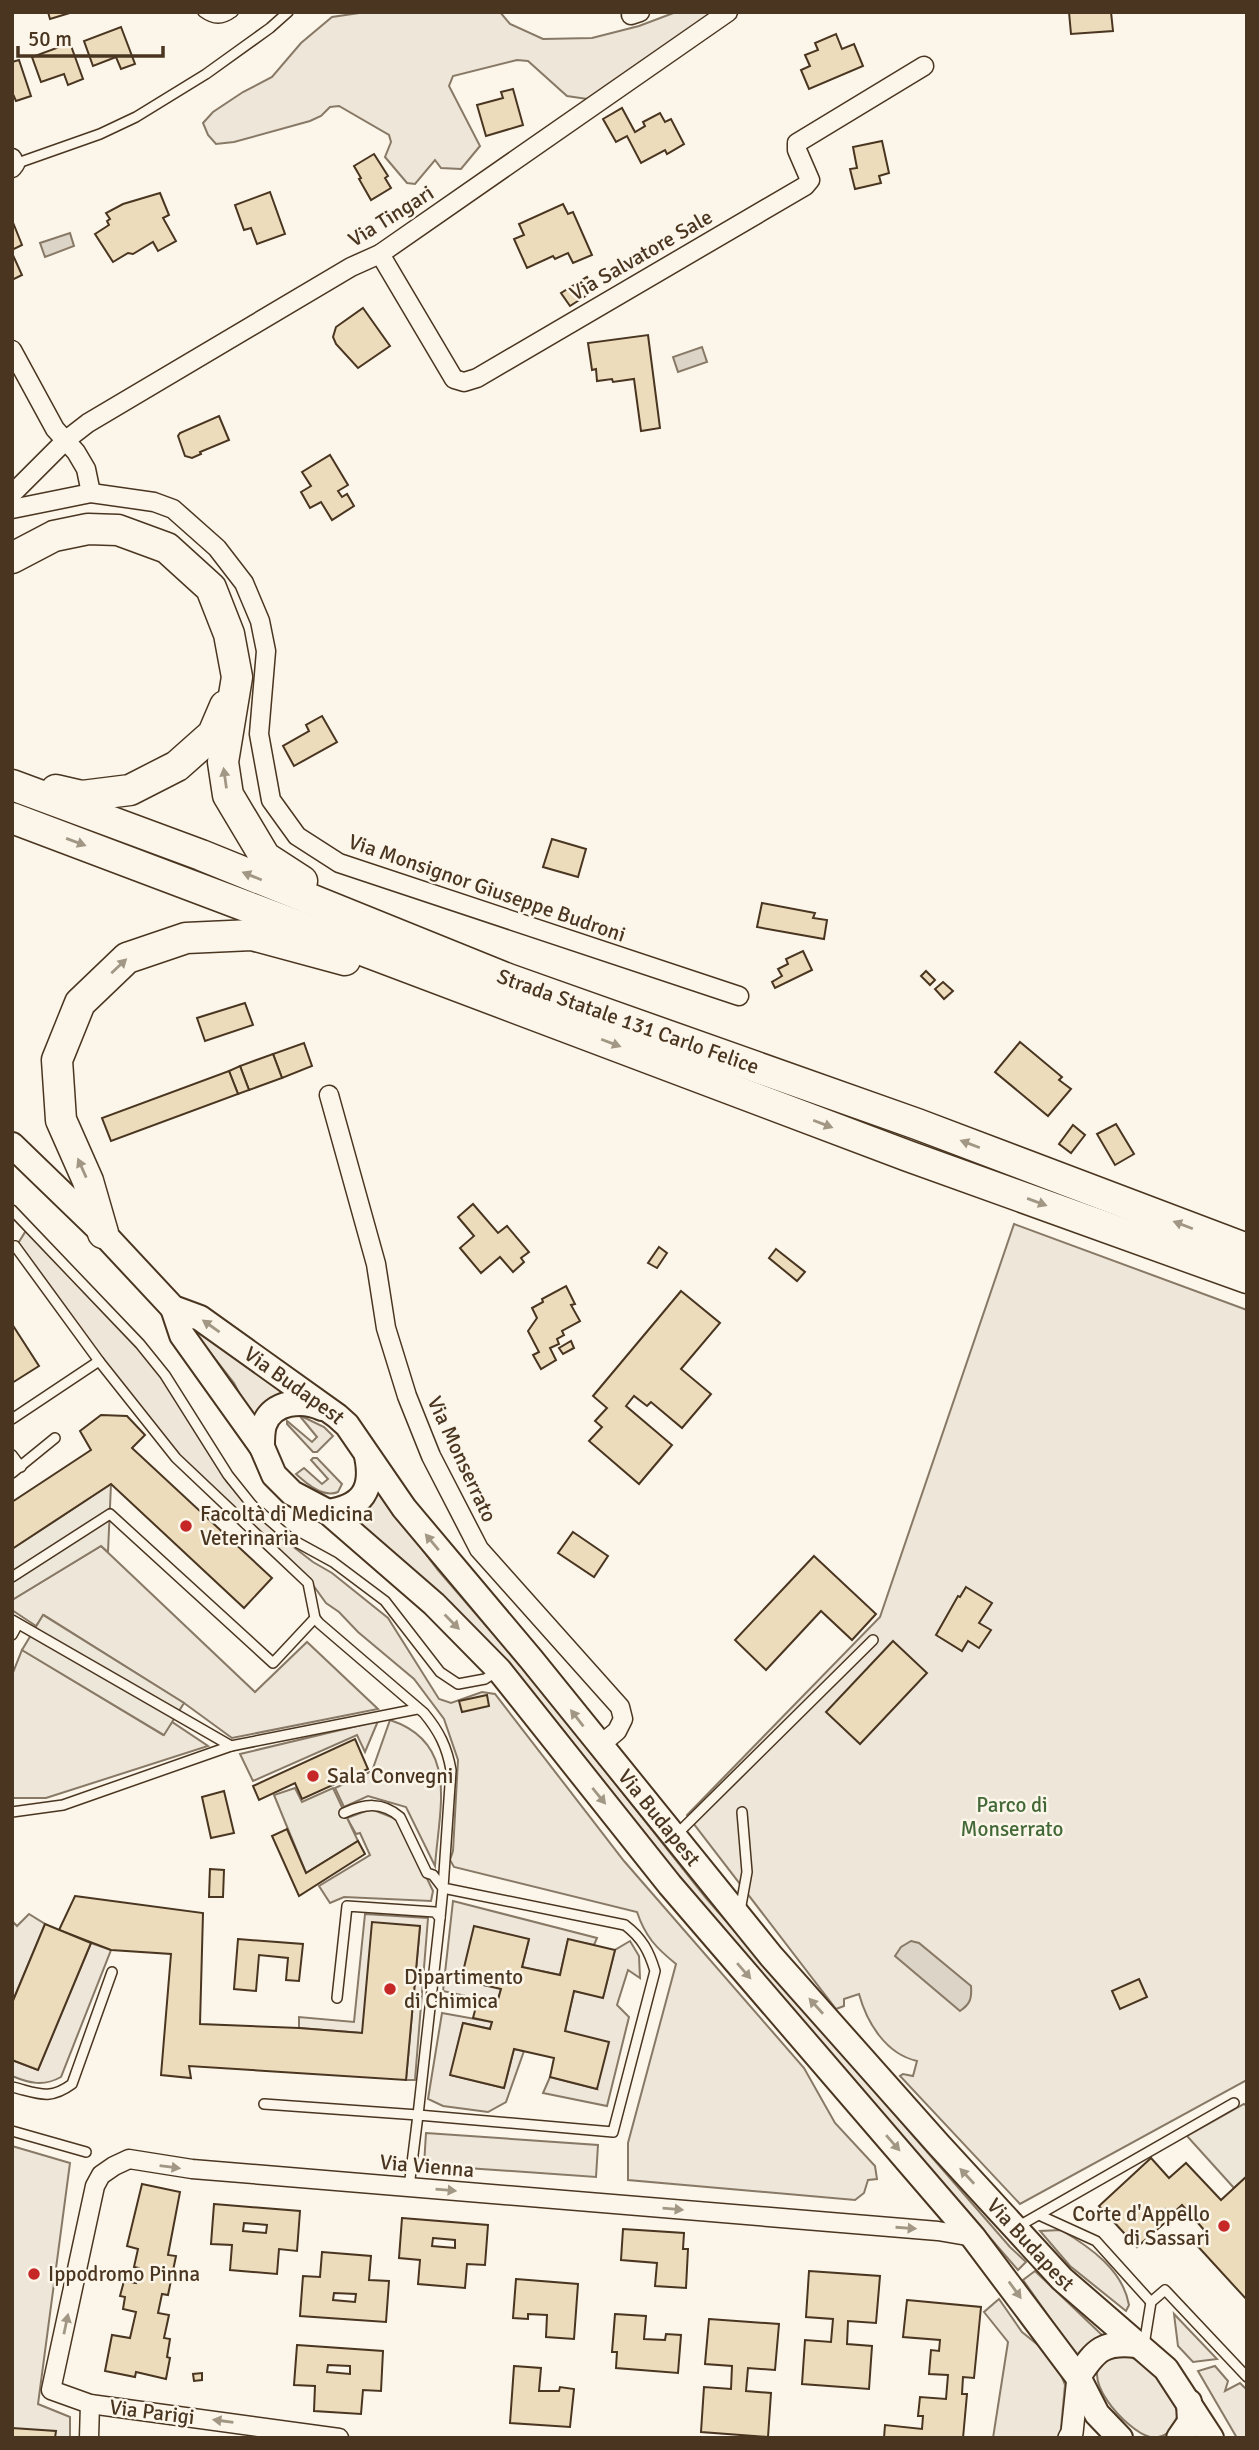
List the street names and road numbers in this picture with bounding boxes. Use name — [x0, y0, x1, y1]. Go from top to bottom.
street label: Via Tingari — [343, 180, 439, 252]
street label: Via Salvatore Sale — [565, 204, 717, 306]
street label: Via Monsignor Giuseppe Budroni — [345, 828, 629, 948]
street label: Strada Statale 131 Carlo Felice — [493, 963, 763, 1080]
street label: Via Budapest — [239, 1341, 350, 1430]
street label: Via Monserrato — [422, 1392, 502, 1526]
street label: Via Budapest — [612, 1764, 706, 1872]
street label: Via Vienna — [379, 2149, 475, 2183]
street label: Via Budapest — [981, 2193, 1080, 2297]
street label: Via Parigi — [108, 2394, 196, 2430]

